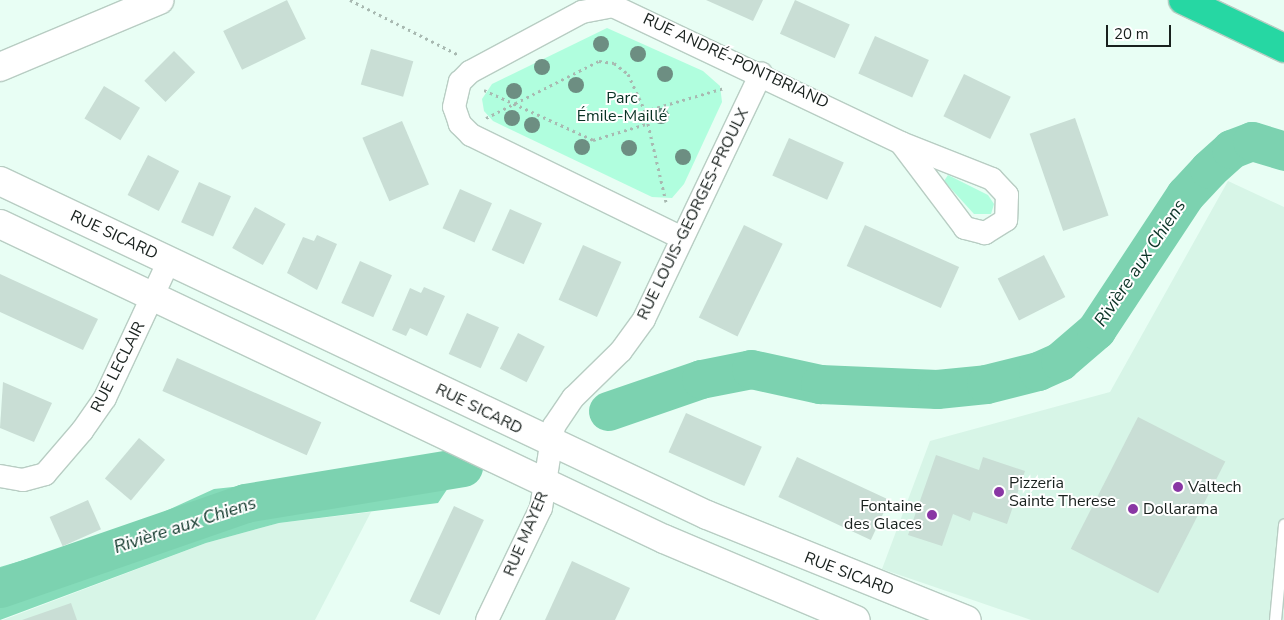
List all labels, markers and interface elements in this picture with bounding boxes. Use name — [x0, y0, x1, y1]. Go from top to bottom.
street label: RUE ANDRÉ-PONTBRIAND — [640, 9, 832, 113]
scale bar — [1109, 15, 1174, 47]
text: 20 m — [1114, 24, 1149, 44]
park label: Parc Émile-Maillé — [577, 88, 667, 126]
street label: RUE LOUIS-GEORGES-PROULX — [633, 105, 753, 323]
water label: Rivière aux Chiens — [1090, 195, 1190, 331]
street label: RUE SICARD — [67, 206, 161, 264]
street label: RUE LECLAIR — [87, 318, 149, 416]
street label: RUE SICARD — [432, 380, 526, 438]
place label: Pizzeria Sainte Therese — [1009, 473, 1116, 511]
place label: Valtech — [1188, 477, 1242, 497]
marker: Valtech — [1172, 481, 1184, 493]
marker: Pizzeria Sainte Therese — [993, 486, 1005, 498]
street label: RUE MAYER — [500, 489, 552, 579]
water label: Rivière aux Chiens — [111, 492, 259, 558]
place label: Fontaine des Glaces — [844, 496, 922, 534]
place label: Dollarama — [1143, 499, 1218, 519]
marker: Dollarama — [1127, 503, 1139, 515]
marker: Fontaine des Glaces — [926, 509, 938, 521]
street label: RUE SICARD — [801, 548, 897, 600]

